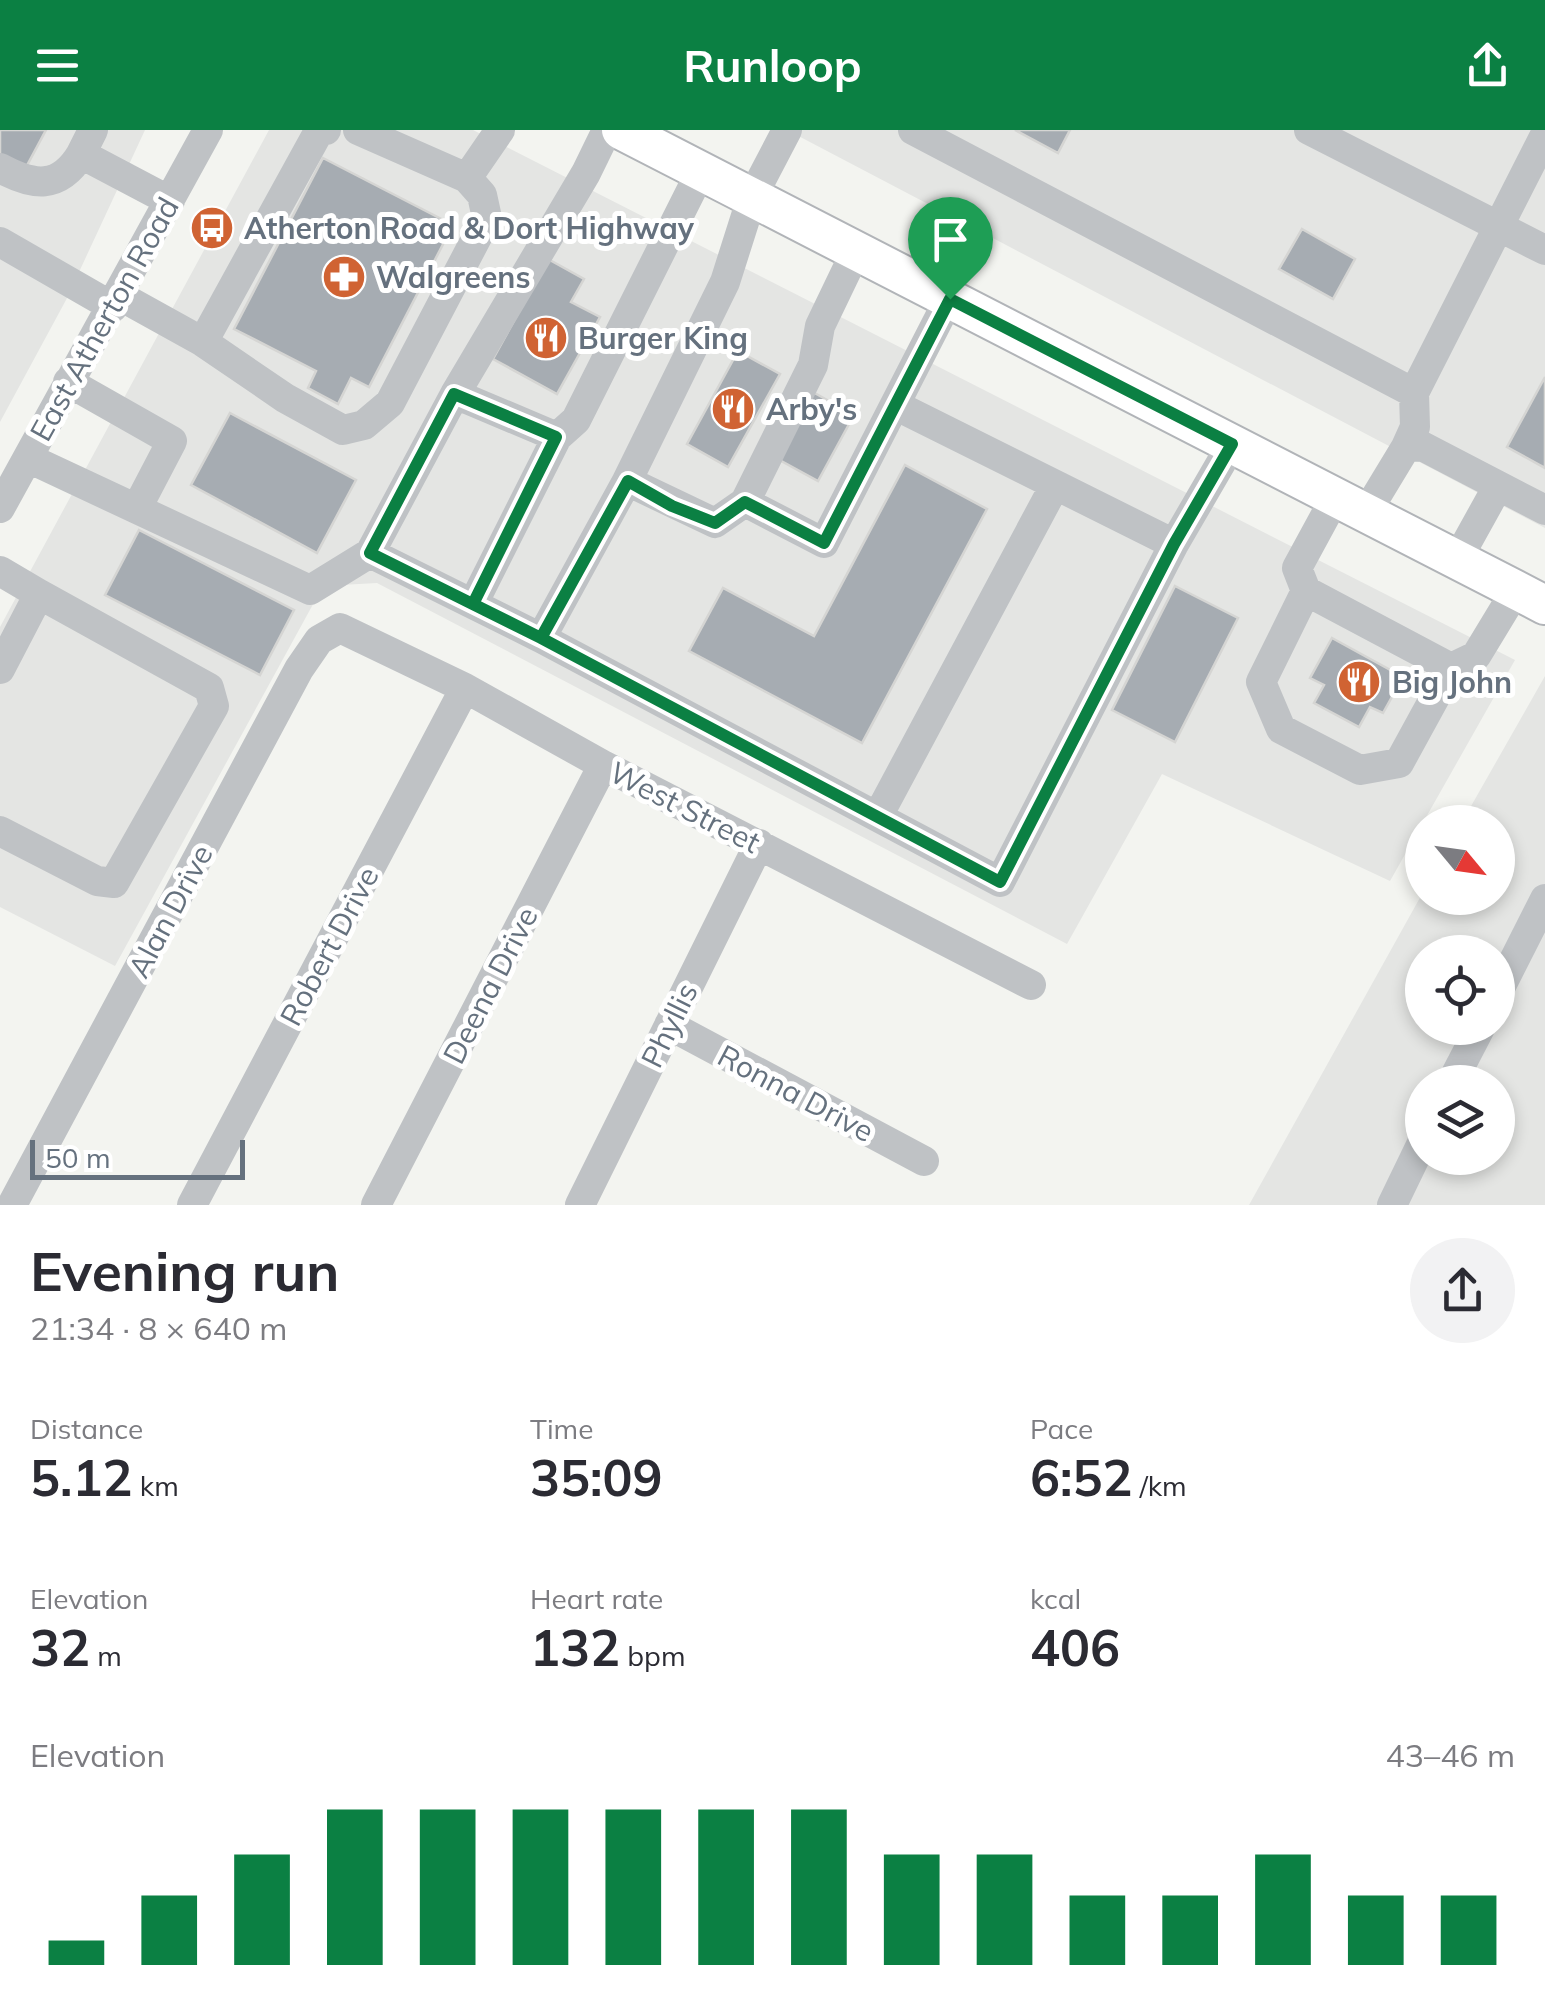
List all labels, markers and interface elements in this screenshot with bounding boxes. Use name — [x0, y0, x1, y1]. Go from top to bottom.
text: Runloop — [683, 37, 862, 93]
icon: menu — [30, 38, 85, 93]
icon: share — [1460, 38, 1515, 93]
street label: East Atherton Road — [21, 191, 187, 447]
pin — [908, 197, 993, 300]
bus stop icon: Atherton Road & Dort Highway — [189, 205, 235, 251]
place label: Atherton Road & Dort Highway — [244, 209, 695, 247]
icon: arrive — [923, 212, 978, 267]
pharmacy icon: Walgreens — [321, 254, 367, 300]
place label: Walgreens — [376, 258, 530, 296]
restaurant icon: Burger King — [523, 315, 569, 361]
place label: Burger King — [578, 319, 748, 357]
restaurant icon: Arby's — [710, 386, 756, 432]
place label: Arby's — [766, 390, 857, 428]
restaurant icon: Big John — [1336, 659, 1382, 705]
place label: Big John — [1392, 663, 1512, 701]
street label: West Street — [603, 753, 767, 861]
north arrow — [1405, 805, 1515, 915]
map controls — [1405, 805, 1515, 1175]
street label: Alan Drive — [119, 838, 221, 984]
street label: Robert Drive — [271, 860, 387, 1032]
street label: Deena Drive — [434, 900, 546, 1070]
button: locate — [1405, 935, 1515, 1045]
street label: Phyllis — [632, 977, 706, 1073]
street label: Ronna Drive — [712, 1036, 880, 1150]
button: layers — [1405, 1065, 1515, 1175]
scale bar — [30, 1135, 245, 1180]
text: 50 m — [45, 1140, 111, 1175]
text: Evening run — [30, 1236, 339, 1305]
button: share — [1410, 1238, 1515, 1343]
text: 21:34 · 8 × 640 m — [30, 1308, 287, 1348]
text: Distance — [30, 1411, 143, 1446]
text: Time — [530, 1411, 593, 1446]
text: Pace — [1030, 1411, 1093, 1446]
text: 5.12 — [30, 1446, 132, 1509]
text: 35:09 — [530, 1446, 662, 1509]
text: 6:52 — [1030, 1446, 1132, 1509]
text: km — [132, 1468, 179, 1503]
text: /km — [1132, 1468, 1187, 1503]
text: Elevation — [30, 1581, 148, 1616]
text: Heart rate — [530, 1581, 663, 1616]
text: kcal — [1030, 1581, 1081, 1616]
text: 32 — [30, 1616, 90, 1679]
text: 132 — [530, 1616, 620, 1679]
text: 406 — [1030, 1616, 1120, 1679]
text: m — [90, 1638, 122, 1673]
text: bpm — [620, 1638, 686, 1673]
text: Elevation — [30, 1735, 165, 1775]
text: 43–46 m — [1386, 1735, 1515, 1775]

